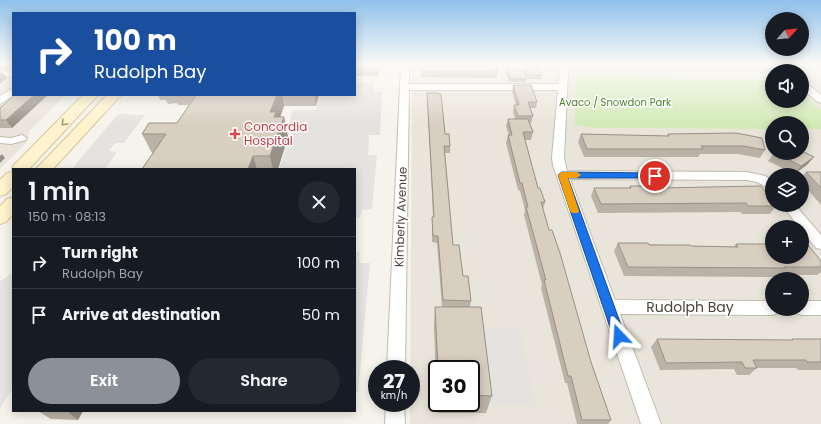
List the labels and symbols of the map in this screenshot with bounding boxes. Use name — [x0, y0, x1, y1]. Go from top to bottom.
north arrow — [765, 12, 809, 56]
park label: Avaco / Snowdon Park — [559, 95, 672, 110]
one-way arrow — [62, 118, 69, 126]
place label: Concordia Hospital — [244, 118, 307, 149]
marker: Concordia Hospital — [229, 128, 241, 140]
pin — [638, 159, 672, 193]
street label: Kimberly Avenue — [390, 166, 411, 268]
street label: Rudolph Bay — [646, 297, 734, 317]
position arrow — [598, 315, 640, 357]
speed limit sign: 30 — [428, 360, 480, 412]

